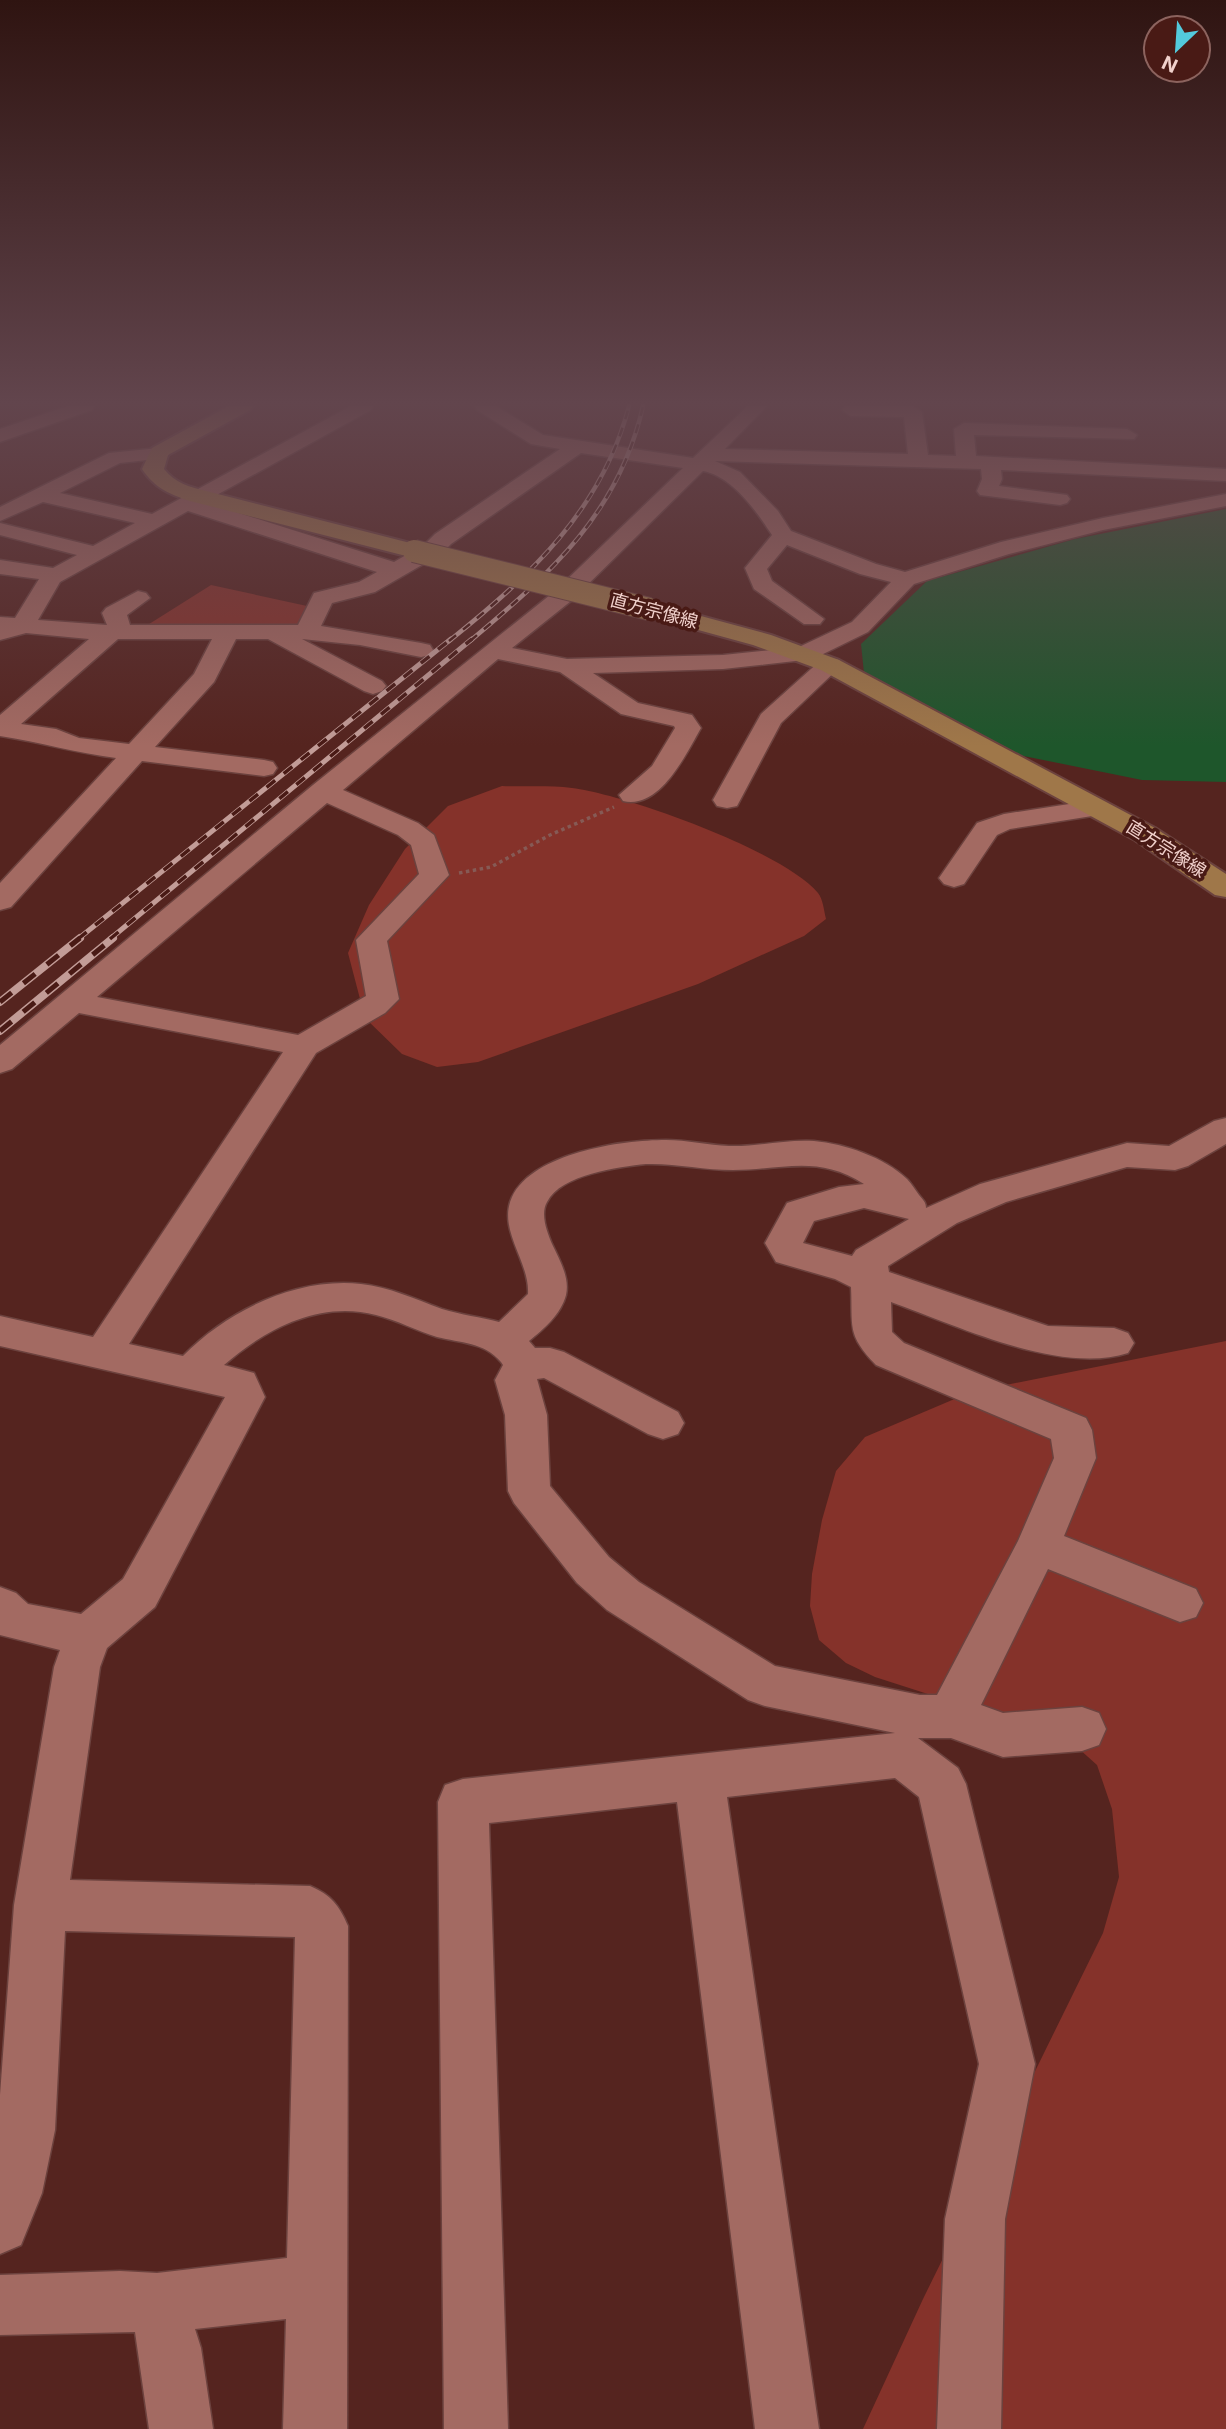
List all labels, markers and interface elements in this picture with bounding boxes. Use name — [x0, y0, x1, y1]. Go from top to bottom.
north arrow — [1142, 14, 1212, 84]
text: N — [1159, 50, 1181, 77]
street label: 直方宗像線 — [608, 589, 700, 632]
street label: 直方宗像線 — [1123, 816, 1210, 881]

